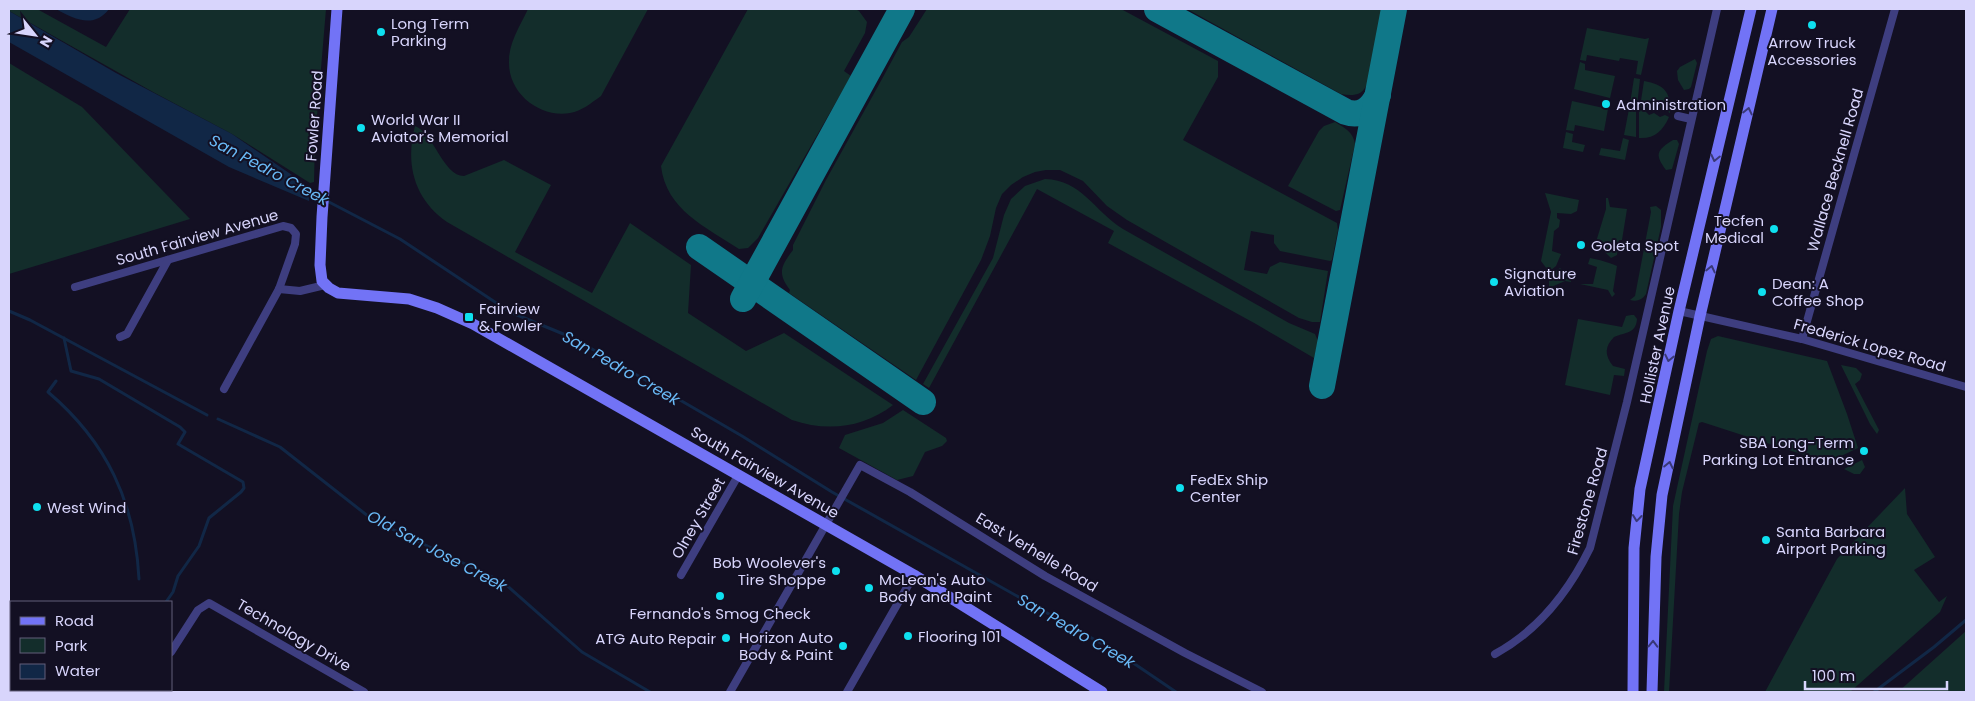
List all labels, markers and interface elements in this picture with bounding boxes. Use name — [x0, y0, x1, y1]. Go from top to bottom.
north arrow — [10, 10, 60, 60]
place label: Long Term Parking — [391, 13, 469, 51]
marker: Arrow Truck Accessories — [1806, 19, 1818, 31]
marker: Long Term Parking — [375, 26, 387, 38]
text: N — [35, 32, 58, 51]
place label: Arrow Truck Accessories — [1767, 32, 1857, 70]
street label: Fowler Road — [300, 70, 328, 162]
street label: Wallace Becknell Road — [1802, 86, 1868, 254]
place label: Administration — [1616, 94, 1726, 115]
marker: Administration — [1600, 98, 1612, 110]
one-way arrow — [1742, 106, 1753, 115]
place label: World War II Aviator's Memorial — [371, 109, 509, 147]
marker: World War II Aviator's Memorial — [355, 122, 367, 134]
water label: San Pedro Creek — [205, 129, 334, 212]
one-way arrow — [1710, 154, 1721, 163]
street label: South Fairview Avenue — [113, 204, 281, 270]
place label: Tecfen Medical — [1705, 210, 1764, 248]
marker: Tecfen Medical — [1768, 223, 1780, 235]
place label: Goleta Spot — [1591, 235, 1679, 256]
marker: Goleta Spot — [1575, 239, 1587, 251]
place label: Signature Aviation — [1504, 263, 1576, 301]
one-way arrow — [1705, 264, 1716, 273]
place label: Dean: A Coffee Shop — [1772, 273, 1864, 311]
marker: Signature Aviation — [1488, 276, 1500, 288]
street label: Hollister Avenue — [1634, 284, 1680, 406]
marker: Dean: A Coffee Shop — [1756, 286, 1768, 298]
place label: Fairview & Fowler — [479, 298, 543, 336]
marker: Fairview & Fowler — [463, 311, 475, 323]
street label: Frederick Lopez Road — [1791, 313, 1949, 377]
water label: San Pedro Creek — [558, 325, 685, 411]
one-way arrow — [1664, 354, 1674, 363]
street label: South Fairview Avenue — [687, 421, 843, 523]
place label: SBA Long-Term Parking Lot Entrance — [1702, 432, 1854, 470]
street label: Firestone Road — [1562, 445, 1612, 557]
marker: SBA Long-Term Parking Lot Entrance — [1858, 445, 1870, 457]
one-way arrow — [1663, 460, 1673, 469]
place label: FedEx Ship Center — [1190, 469, 1268, 507]
street label: Olney Street — [666, 473, 730, 563]
marker: FedEx Ship Center — [1174, 482, 1186, 494]
place label: West Wind — [47, 497, 126, 518]
marker: West Wind — [31, 501, 43, 513]
water label: Old San Jose Creek — [363, 504, 512, 598]
street label: East Verhelle Road — [972, 507, 1102, 597]
one-way arrow — [1632, 514, 1643, 522]
place label: Santa Barbara Airport Parking — [1776, 521, 1886, 559]
marker: Santa Barbara Airport Parking — [1760, 534, 1772, 546]
place label: Bob Woolever's Tire Shoppe — [713, 552, 826, 590]
marker: Bob Woolever's Tire Shoppe — [830, 565, 842, 577]
place label: McLean's Auto Body and Paint — [879, 569, 992, 607]
marker: McLean's Auto Body and Paint — [863, 582, 875, 594]
water label: San Pedro Creek — [1013, 588, 1140, 674]
marker: Fernando's Smog Check — [714, 590, 726, 602]
street label: Technology Drive — [233, 594, 355, 676]
legend — [10, 601, 172, 691]
place label: Fernando's Smog Check — [629, 603, 811, 624]
text: Road — [55, 610, 94, 631]
place label: Flooring 101 — [918, 626, 1001, 647]
place label: Horizon Auto Body & Paint — [739, 627, 833, 665]
place label: ATG Auto Repair — [595, 628, 716, 649]
marker: Flooring 101 — [902, 630, 914, 642]
marker: ATG Auto Repair — [720, 632, 732, 644]
text: Park — [55, 635, 87, 656]
one-way arrow — [1648, 639, 1658, 647]
marker: Horizon Auto Body & Paint — [837, 640, 849, 652]
scale bar — [1805, 658, 1948, 690]
text: Water — [55, 660, 101, 681]
text: 100 m — [1812, 665, 1855, 686]

